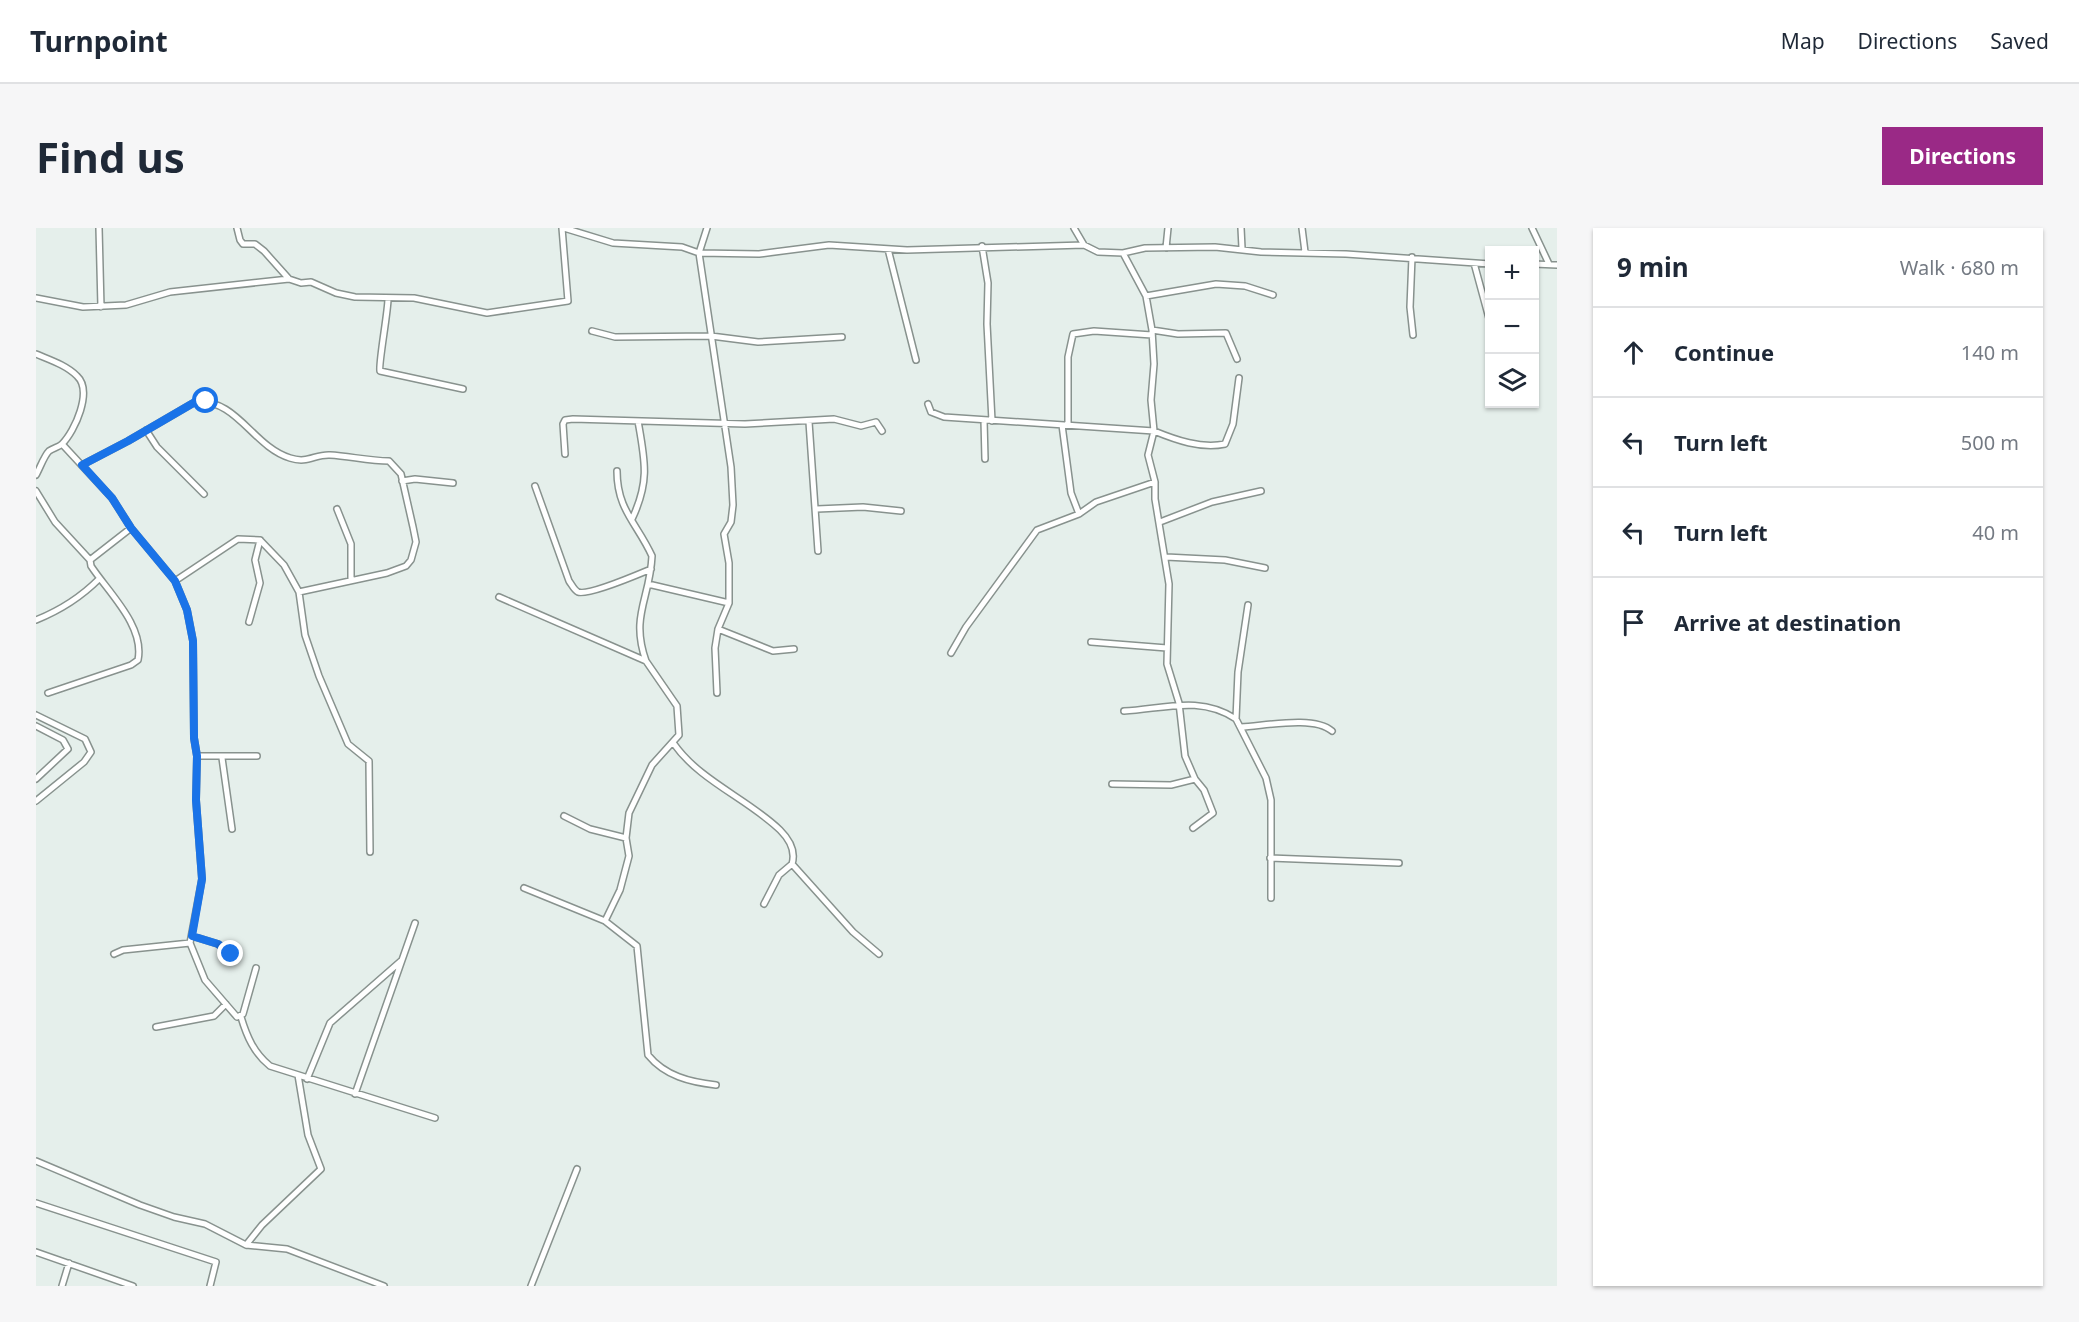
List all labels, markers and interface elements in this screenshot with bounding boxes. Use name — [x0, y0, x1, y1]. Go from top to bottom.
text: Turnpoint — [30, 22, 168, 60]
text: Map — [1781, 27, 1825, 55]
text: Directions — [1858, 27, 1957, 55]
text: Saved — [1990, 27, 2049, 55]
button: Directions — [1882, 127, 2043, 185]
text: Find us — [36, 128, 185, 185]
map controls — [1485, 246, 1539, 408]
button: + — [1485, 246, 1539, 300]
text: 9 min — [1617, 249, 1689, 285]
text: Walk · 680 m — [1900, 254, 2019, 281]
button: − — [1485, 300, 1539, 354]
icon: ahead — [1617, 336, 1650, 369]
text: Continue — [1674, 337, 1774, 367]
text: 140 m — [1961, 339, 2019, 366]
button: layers — [1485, 354, 1539, 408]
route start — [192, 387, 218, 413]
icon: left — [1617, 426, 1650, 459]
text: Turn left — [1674, 427, 1768, 457]
text: 500 m — [1961, 429, 2019, 456]
icon: left — [1617, 516, 1650, 549]
text: Turn left — [1674, 517, 1768, 547]
text: 40 m — [1972, 519, 2019, 546]
icon: arrive — [1617, 606, 1650, 639]
text: Arrive at destination — [1674, 607, 1901, 637]
route end — [217, 940, 243, 966]

